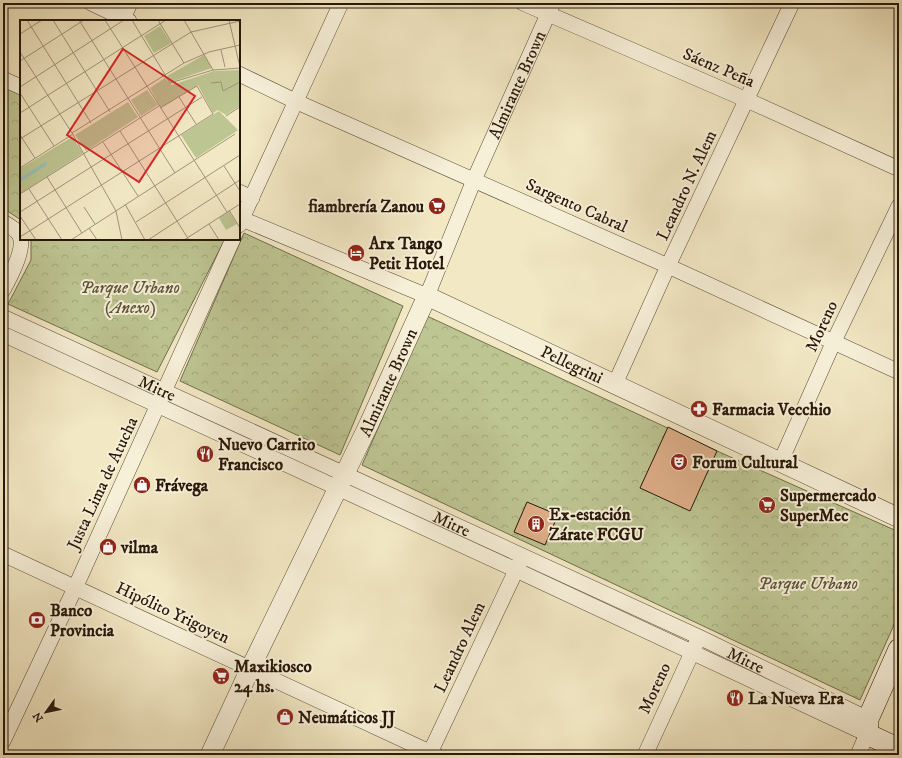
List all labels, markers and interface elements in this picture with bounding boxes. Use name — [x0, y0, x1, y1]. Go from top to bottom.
inset map — [20, 20, 240, 240]
street label: Almirante Brown — [484, 27, 551, 143]
street label: Sáenz Peña — [679, 43, 759, 93]
street label: Leandro N. Alem — [652, 127, 722, 244]
street label: Sargento Cabral — [522, 174, 631, 238]
place label: fiambrería Zanou — [308, 196, 424, 218]
supermarket icon: fiambrería Zanou — [427, 196, 447, 216]
place label: Arx Tango Petit Hotel — [368, 233, 445, 275]
hotel icon: Arx Tango Petit Hotel — [346, 243, 366, 263]
park label: Parque Urbano (Anexo) — [80, 277, 180, 319]
street label: Moreno — [801, 297, 843, 356]
street label: Almirante Brown — [355, 325, 423, 441]
street label: Pellegrini — [537, 341, 606, 389]
street label: Mitre — [135, 371, 179, 407]
pharmacy icon: Farmacia Vecchio — [689, 399, 709, 419]
place label: Farmacia Vecchio — [712, 399, 831, 421]
street label: Justa Lima de Atucha — [62, 413, 144, 555]
place label: Nuevo Carrito Francisco — [218, 434, 315, 476]
restaurant icon: Nuevo Carrito Francisco — [195, 444, 215, 464]
theatre icon: Forum Cultural — [669, 452, 689, 472]
place label: Forum Cultural — [692, 452, 799, 474]
shop icon: Frávega — [132, 475, 152, 495]
place label: Frávega — [155, 475, 209, 497]
place label: Supermercado SuperMec — [780, 485, 876, 527]
supermarket icon: Supermercado SuperMec — [757, 495, 777, 515]
place label: Ex-estación Zárate FCGU — [549, 504, 644, 546]
street label: Mitre — [429, 506, 474, 542]
building icon: Ex-estación Zárate FCGU — [526, 514, 546, 534]
shop icon: vilma — [98, 537, 118, 557]
place label: vilma — [120, 537, 159, 559]
park label: Parque Urbano — [758, 573, 858, 595]
street label: Hipólito Yrigoyen — [112, 577, 233, 649]
street label: Leandro Alem — [429, 598, 491, 696]
place label: Banco Provincia — [50, 600, 115, 642]
bank icon: Banco Provincia — [27, 610, 47, 630]
street label: Mitre — [723, 642, 768, 679]
place label: Maxikiosco 24 hs. — [234, 656, 312, 698]
street label: Moreno — [634, 659, 676, 718]
supermarket icon: Maxikiosco 24 hs. — [211, 666, 231, 686]
restaurant icon: La Nueva Era — [725, 688, 745, 708]
place label: La Nueva Era — [748, 688, 845, 710]
north arrow — [26, 692, 66, 732]
shop icon: Neumáticos JJ — [275, 707, 295, 727]
place label: Neumáticos JJ — [298, 707, 395, 729]
text: N — [30, 709, 47, 725]

